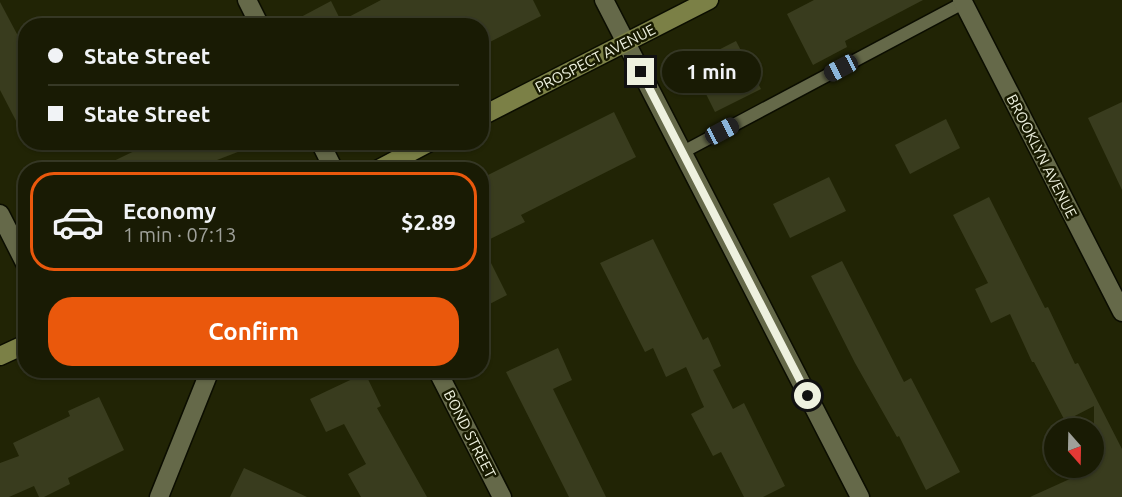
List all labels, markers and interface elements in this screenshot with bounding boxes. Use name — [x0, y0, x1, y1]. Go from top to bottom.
street label: PROSPECT AVENUE — [532, 20, 658, 96]
text: State Street — [84, 43, 210, 68]
callout: 1 min — [662, 51, 761, 93]
car — [821, 52, 861, 84]
route end — [627, 58, 654, 85]
text: 1 min — [686, 60, 737, 83]
street label: BROOKLYN AVENUE — [1003, 91, 1081, 221]
text: State Street — [84, 101, 210, 126]
car — [702, 115, 742, 147]
icon: car — [51, 195, 105, 249]
text: Economy — [123, 198, 216, 223]
text: $2.89 — [401, 209, 456, 234]
text: 1 min · 07:13 — [123, 223, 237, 246]
button: Confirm — [48, 297, 459, 366]
route start — [794, 382, 821, 409]
street label: BOND STREET — [440, 387, 500, 481]
north arrow — [1044, 418, 1104, 478]
map controls — [1044, 418, 1104, 478]

